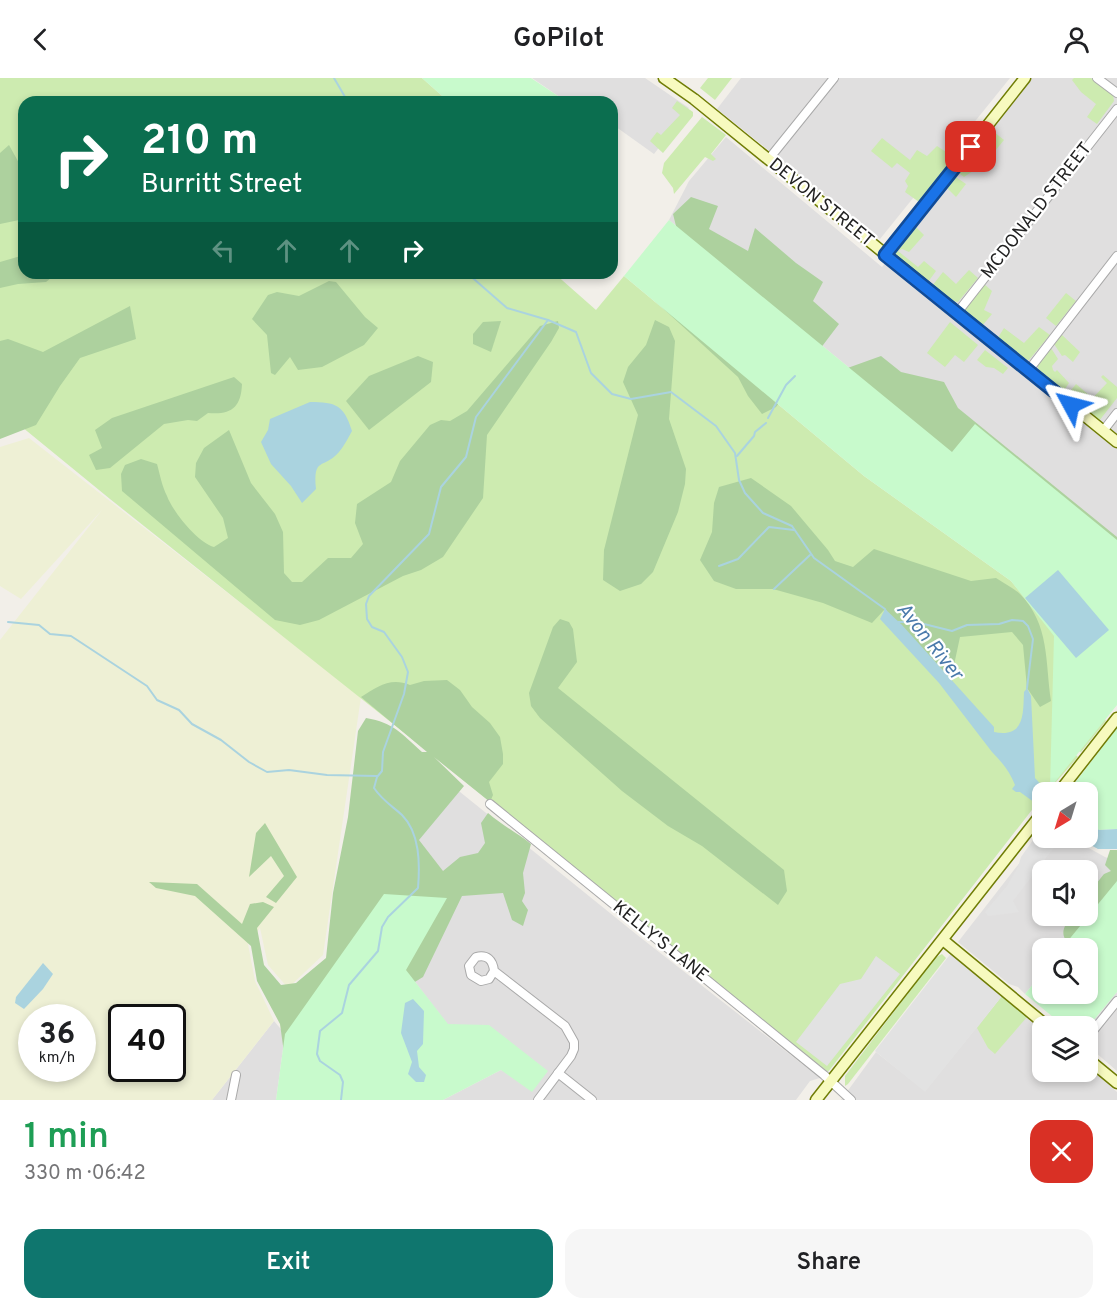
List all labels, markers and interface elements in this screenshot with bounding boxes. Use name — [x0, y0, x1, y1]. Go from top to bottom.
text: GoPilot — [513, 22, 604, 56]
icon: back — [24, 23, 57, 56]
icon: person — [1060, 23, 1093, 56]
text: 210 m — [141, 116, 258, 169]
icon: right — [42, 120, 120, 198]
pin — [945, 121, 996, 172]
icon: arrive — [954, 130, 987, 163]
street label: MCDONALD STREET — [977, 138, 1097, 284]
street label: DEVON STREET — [764, 153, 878, 253]
text: Burritt Street — [141, 168, 302, 202]
icon: left — [207, 234, 240, 267]
icon: ahead — [270, 234, 303, 267]
icon: ahead — [333, 234, 366, 267]
icon: right — [396, 234, 429, 267]
position arrow — [1039, 373, 1103, 437]
water label: Avon River — [890, 598, 969, 687]
north arrow — [1032, 782, 1098, 848]
map controls — [1032, 782, 1098, 1082]
button: sound — [1032, 860, 1098, 926]
street label: KELLY'S LANE — [607, 896, 713, 988]
button: search — [1032, 938, 1098, 1004]
speed limit sign: 40 — [108, 1004, 186, 1082]
button: layers — [1032, 1016, 1098, 1082]
text: 36 — [39, 1017, 75, 1054]
text: km/h — [39, 1049, 75, 1068]
text: 1 min — [24, 1115, 109, 1161]
button: close — [1030, 1120, 1093, 1183]
text: 330 m · 06:42 — [24, 1161, 146, 1187]
button: Exit — [24, 1229, 553, 1298]
button: Share — [565, 1229, 1093, 1298]

